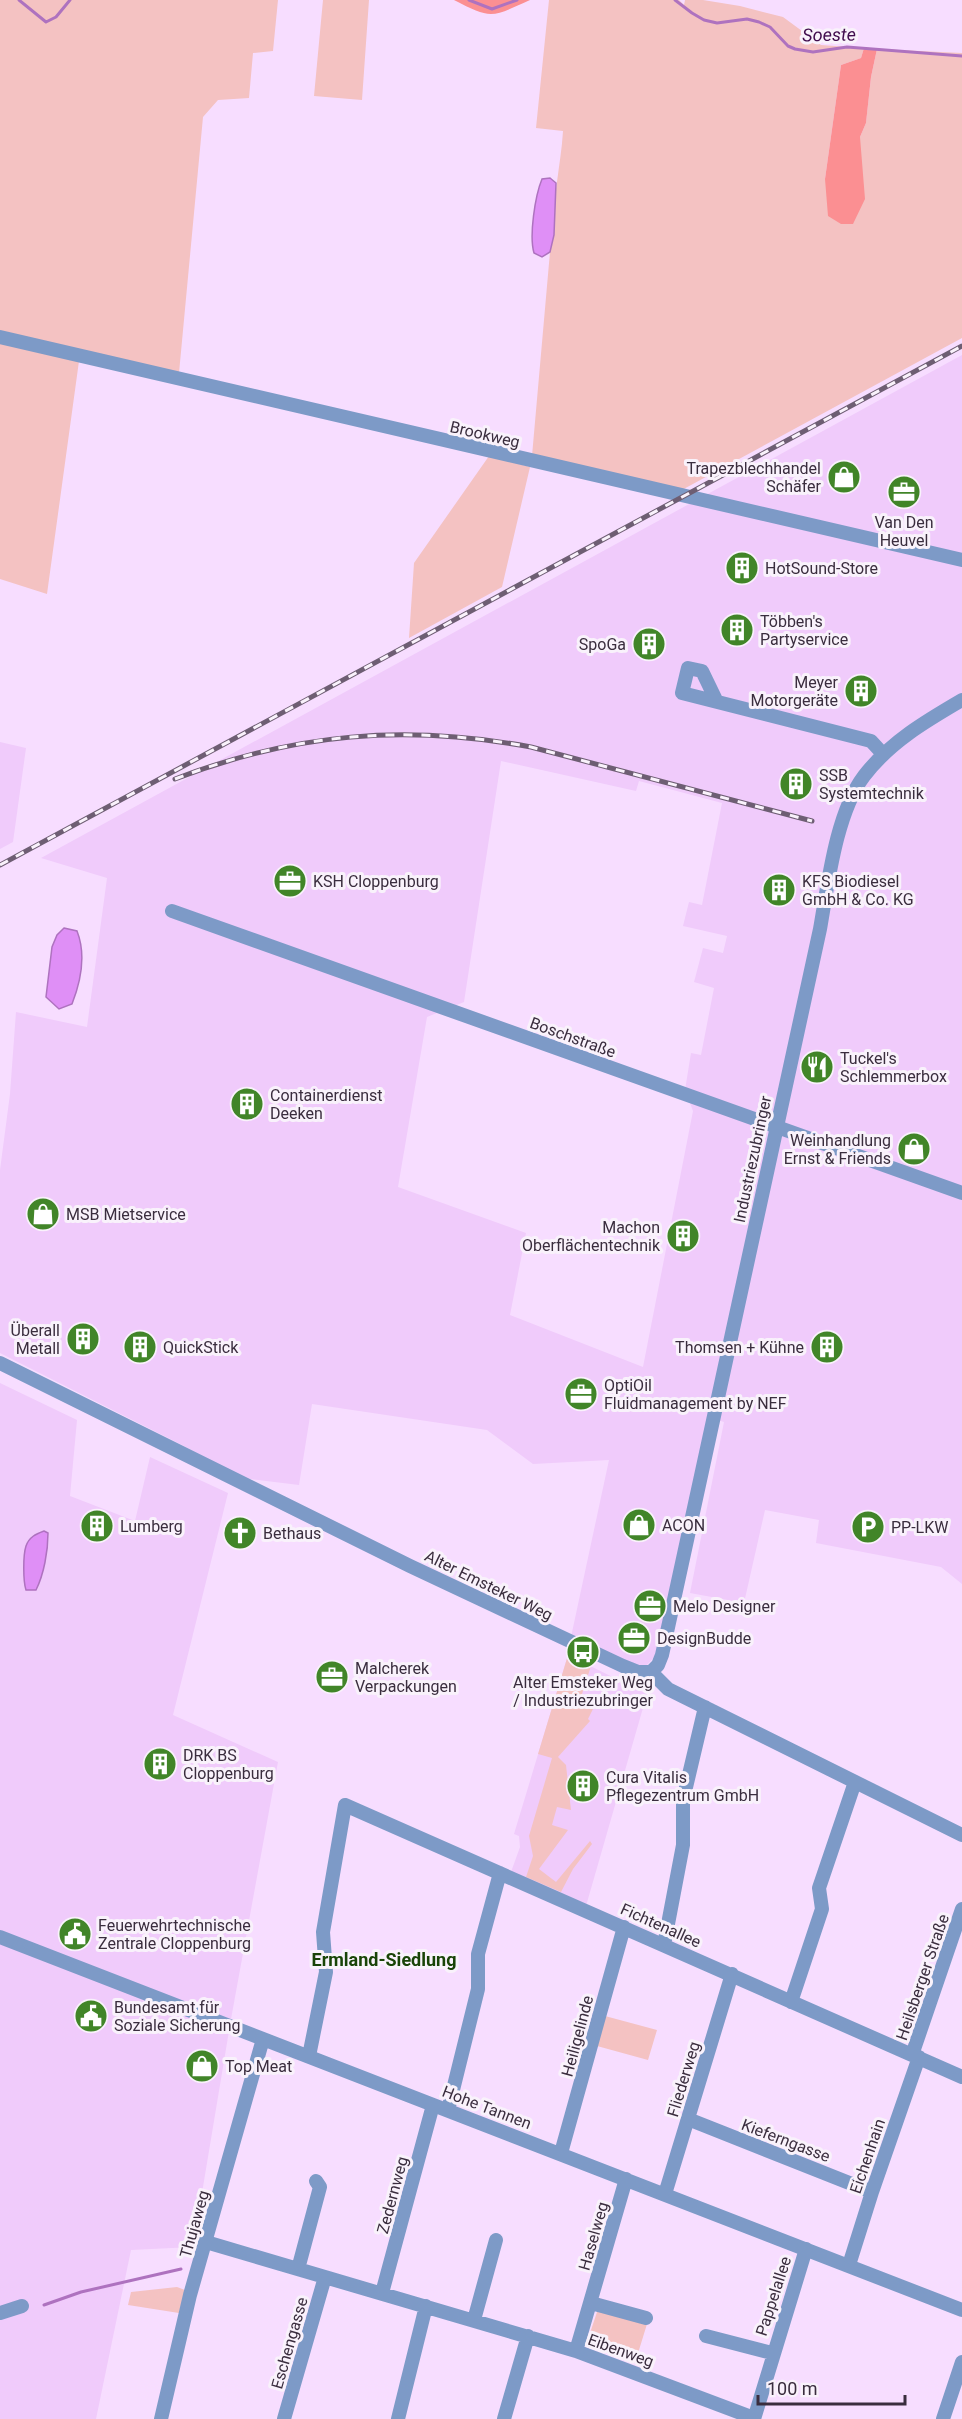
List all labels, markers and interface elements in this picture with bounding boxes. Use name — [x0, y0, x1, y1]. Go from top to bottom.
water label: Soeste — [802, 24, 856, 45]
street label: Brookweg — [448, 417, 522, 452]
place label: Trapezblechhandel Schäfer — [687, 459, 822, 496]
shop icon: Trapezblechhandel Schäfer — [826, 459, 862, 495]
office icon: Van Den Heuvel — [886, 474, 922, 510]
place label: Van Den Heuvel — [874, 513, 934, 550]
building icon: HotSound-Store — [724, 550, 760, 586]
place label: HotSound-Store — [765, 559, 878, 578]
building icon: Többen's Partyservice — [719, 612, 755, 648]
place label: Többen's Partyservice — [760, 612, 848, 649]
building icon: SpoGa — [631, 626, 667, 662]
place label: SpoGa — [579, 635, 626, 654]
place label: Meyer Motorgeräte — [750, 673, 839, 710]
building icon: Meyer Motorgeräte — [843, 673, 879, 709]
building icon: SSB Systemtechnik — [778, 766, 814, 802]
place label: SSB Systemtechnik — [819, 766, 925, 803]
office icon: KSH Cloppenburg — [272, 863, 308, 899]
place label: KSH Cloppenburg — [313, 872, 439, 891]
building icon: KFS Biodiesel GmbH & Co. KG — [761, 872, 797, 908]
place label: KFS Biodiesel GmbH & Co. KG — [802, 872, 914, 909]
street label: Boschstraße — [527, 1013, 618, 1062]
restaurant icon: Tuckel's Schlemmerbox — [799, 1049, 835, 1085]
place label: Tuckel's Schlemmerbox — [840, 1049, 947, 1086]
building icon: Containerdienst Deeken — [229, 1086, 265, 1122]
place label: Containerdienst Deeken — [270, 1086, 383, 1123]
street label: Industriezubringer — [730, 1093, 775, 1224]
place label: Weinhandlung Ernst & Friends — [784, 1131, 891, 1168]
shop icon: Weinhandlung Ernst & Friends — [896, 1131, 932, 1167]
shop icon: MSB Mietservice — [25, 1196, 61, 1232]
place label: MSB Mietservice — [66, 1205, 186, 1224]
place label: Machon Oberflächentechnik — [522, 1218, 661, 1255]
building icon: Machon Oberflächentechnik — [665, 1218, 701, 1254]
place label: Überall Metall — [11, 1321, 60, 1358]
building icon: Überall Metall — [65, 1321, 101, 1357]
building icon: QuickStick — [122, 1329, 158, 1365]
building icon: Thomsen + Kühne — [809, 1329, 845, 1365]
place label: QuickStick — [163, 1338, 239, 1357]
place label: Thomsen + Kühne — [675, 1338, 804, 1357]
office icon: OptiOil Fluidmanagement by NEF — [563, 1376, 599, 1412]
place label: OptiOil Fluidmanagement by NEF — [604, 1376, 787, 1413]
shop icon: ACON — [621, 1507, 657, 1543]
building icon: Lumberg — [79, 1508, 115, 1544]
parking icon: PP-LKW — [850, 1509, 886, 1545]
church icon: Bethaus — [222, 1515, 258, 1551]
place label: ACON — [662, 1516, 705, 1535]
place label: Lumberg — [120, 1517, 183, 1536]
place label: PP-LKW — [891, 1518, 948, 1537]
place label: Bethaus — [263, 1524, 321, 1543]
street label: Alter Emsteker Weg — [422, 1546, 556, 1625]
office icon: Melo Designer — [632, 1588, 668, 1624]
place label: Melo Designer — [673, 1597, 776, 1616]
office icon: DesignBudde — [616, 1620, 652, 1656]
place label: DesignBudde — [657, 1629, 751, 1648]
bus stop icon: Alter Emsteker Weg / Industriezubringer — [565, 1634, 601, 1670]
office icon: Malcherek Verpackungen — [314, 1659, 350, 1695]
place label: Malcherek Verpackungen — [355, 1659, 457, 1696]
place label: Alter Emsteker Weg / Industriezubringer — [513, 1673, 653, 1710]
building icon: DRK BS Cloppenburg — [142, 1746, 178, 1782]
place label: DRK BS Cloppenburg — [183, 1746, 274, 1783]
building icon: Cura Vitalis Pflegezentrum GmbH — [565, 1768, 601, 1804]
place label: Cura Vitalis Pflegezentrum GmbH — [606, 1768, 759, 1805]
street label: Fichtenallee — [618, 1899, 704, 1952]
street label: Heilsberger Straße — [892, 1912, 953, 2043]
public building icon: Feuerwehrtechnische Zentrale Cloppenburg — [57, 1916, 93, 1952]
place label: Feuerwehrtechnische Zentrale Cloppenburg — [98, 1916, 251, 1953]
district label: Ermland-Siedlung — [312, 1949, 456, 1970]
street label: Heiligelinde — [558, 1994, 597, 2079]
public building icon: Bundesamt für Soziale Sicherung — [73, 1998, 109, 2034]
place label: Bundesamt für Soziale Sicherung — [114, 1998, 241, 2035]
street label: Fliederweg — [663, 2039, 704, 2119]
shop icon: Top Meat — [184, 2048, 220, 2084]
place label: Top Meat — [225, 2057, 292, 2076]
street label: Hohe Tannen — [440, 2082, 534, 2133]
street label: Kieferngasse — [739, 2115, 833, 2166]
street label: Eichenhain — [846, 2116, 889, 2196]
street label: Zedernweg — [373, 2154, 412, 2236]
street label: Thujaweg — [176, 2188, 213, 2260]
street label: Haselweg — [575, 2200, 612, 2273]
street label: Pappelallee — [752, 2254, 795, 2338]
street label: Eschengasse — [267, 2295, 312, 2391]
street label: Eibenweg — [585, 2330, 656, 2371]
scale bar — [758, 2368, 905, 2406]
text: 100 m — [767, 2378, 818, 2399]

